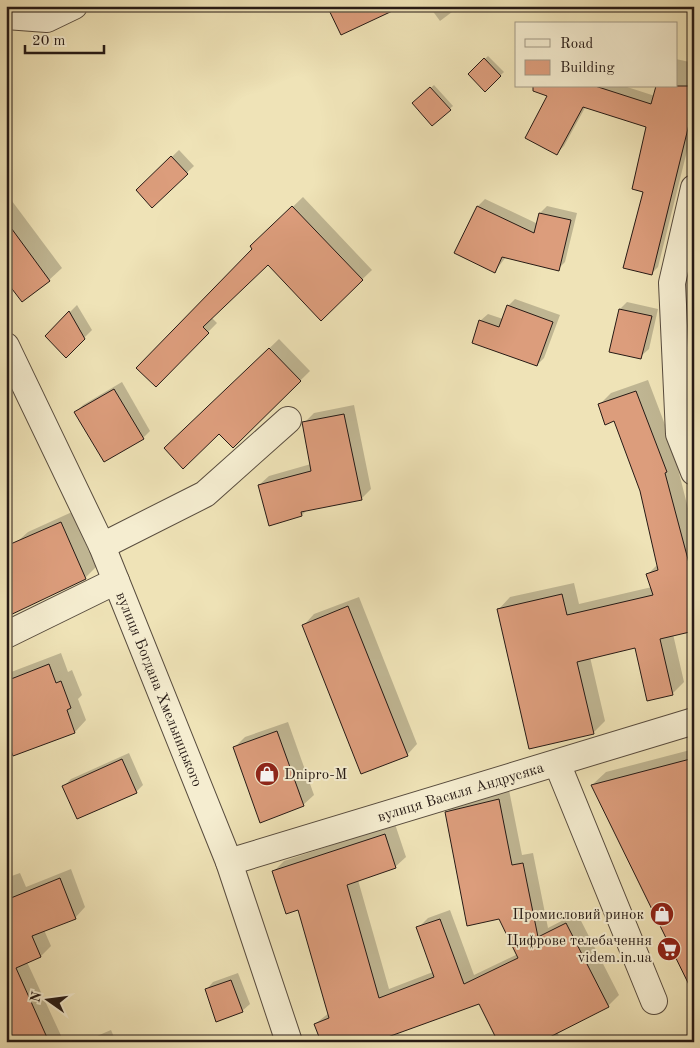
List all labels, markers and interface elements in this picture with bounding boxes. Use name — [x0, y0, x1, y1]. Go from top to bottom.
scale bar — [25, 22, 104, 54]
legend — [515, 22, 678, 88]
text: 20 m — [32, 34, 66, 49]
text: Road — [560, 37, 594, 52]
text: Building — [560, 61, 615, 76]
street label: вулиця Богдана Хмельницького — [112, 590, 204, 789]
shop icon: Dnipro-M — [254, 761, 280, 787]
street label: вулиця Василя Андрусяка — [376, 761, 547, 826]
place label: Dnipro-M — [284, 768, 347, 783]
shop icon: Промисловий ринок — [649, 901, 675, 927]
place label: Промисловий ринок — [512, 908, 644, 923]
place label: Цифрове телебачення videm.in.ua — [507, 934, 653, 966]
supermarket icon: Цифрове телебачення videm.in.ua — [656, 936, 682, 962]
north arrow — [22, 976, 72, 1026]
text: N — [28, 990, 45, 1004]

